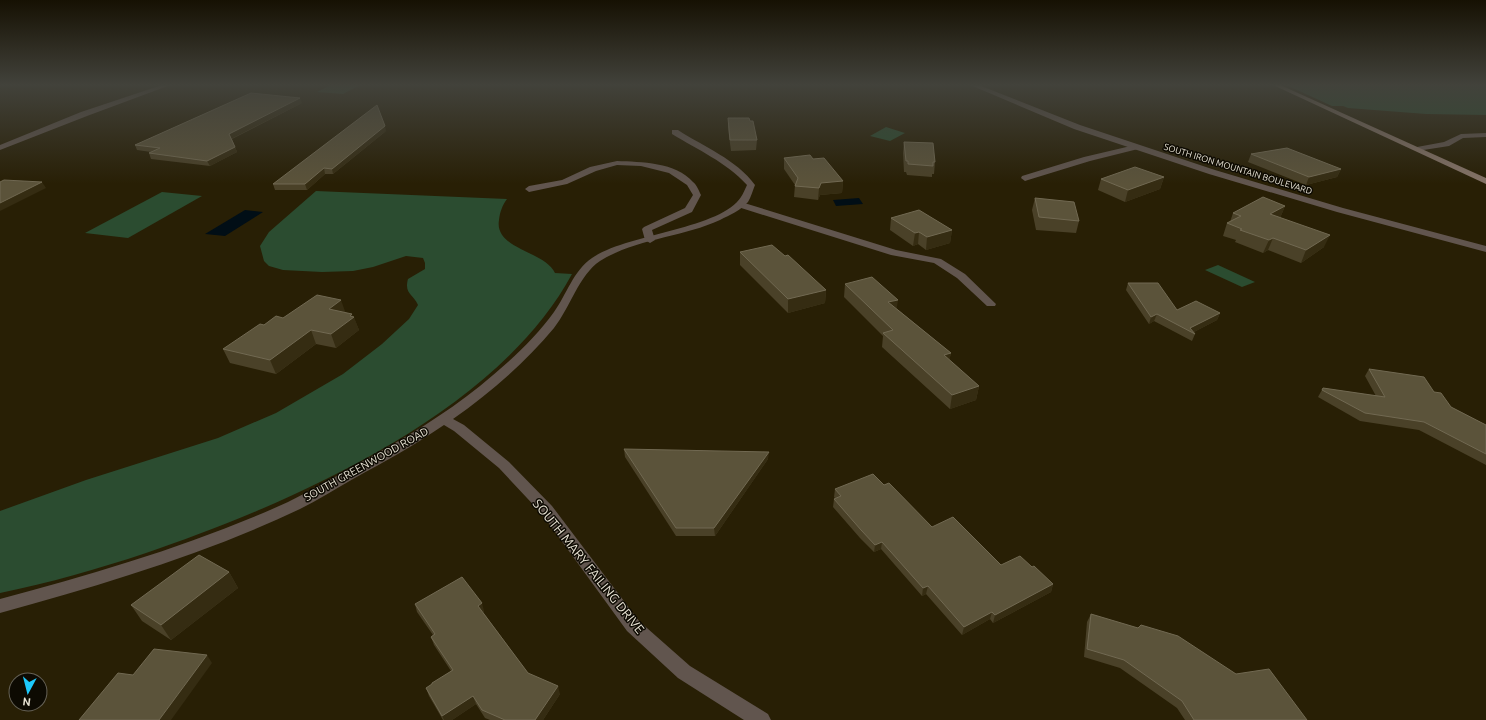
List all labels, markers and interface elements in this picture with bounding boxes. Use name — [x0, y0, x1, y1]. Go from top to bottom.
street label: SOUTH IRON MOUNTAIN BOULEVARD — [1163, 142, 1313, 196]
street label: SOUTH GREENWOOD ROAD — [302, 425, 430, 503]
street label: SOUTH MARY FAILING DRIVE — [531, 496, 647, 636]
north arrow — [8, 672, 48, 712]
text: N — [22, 695, 32, 708]

